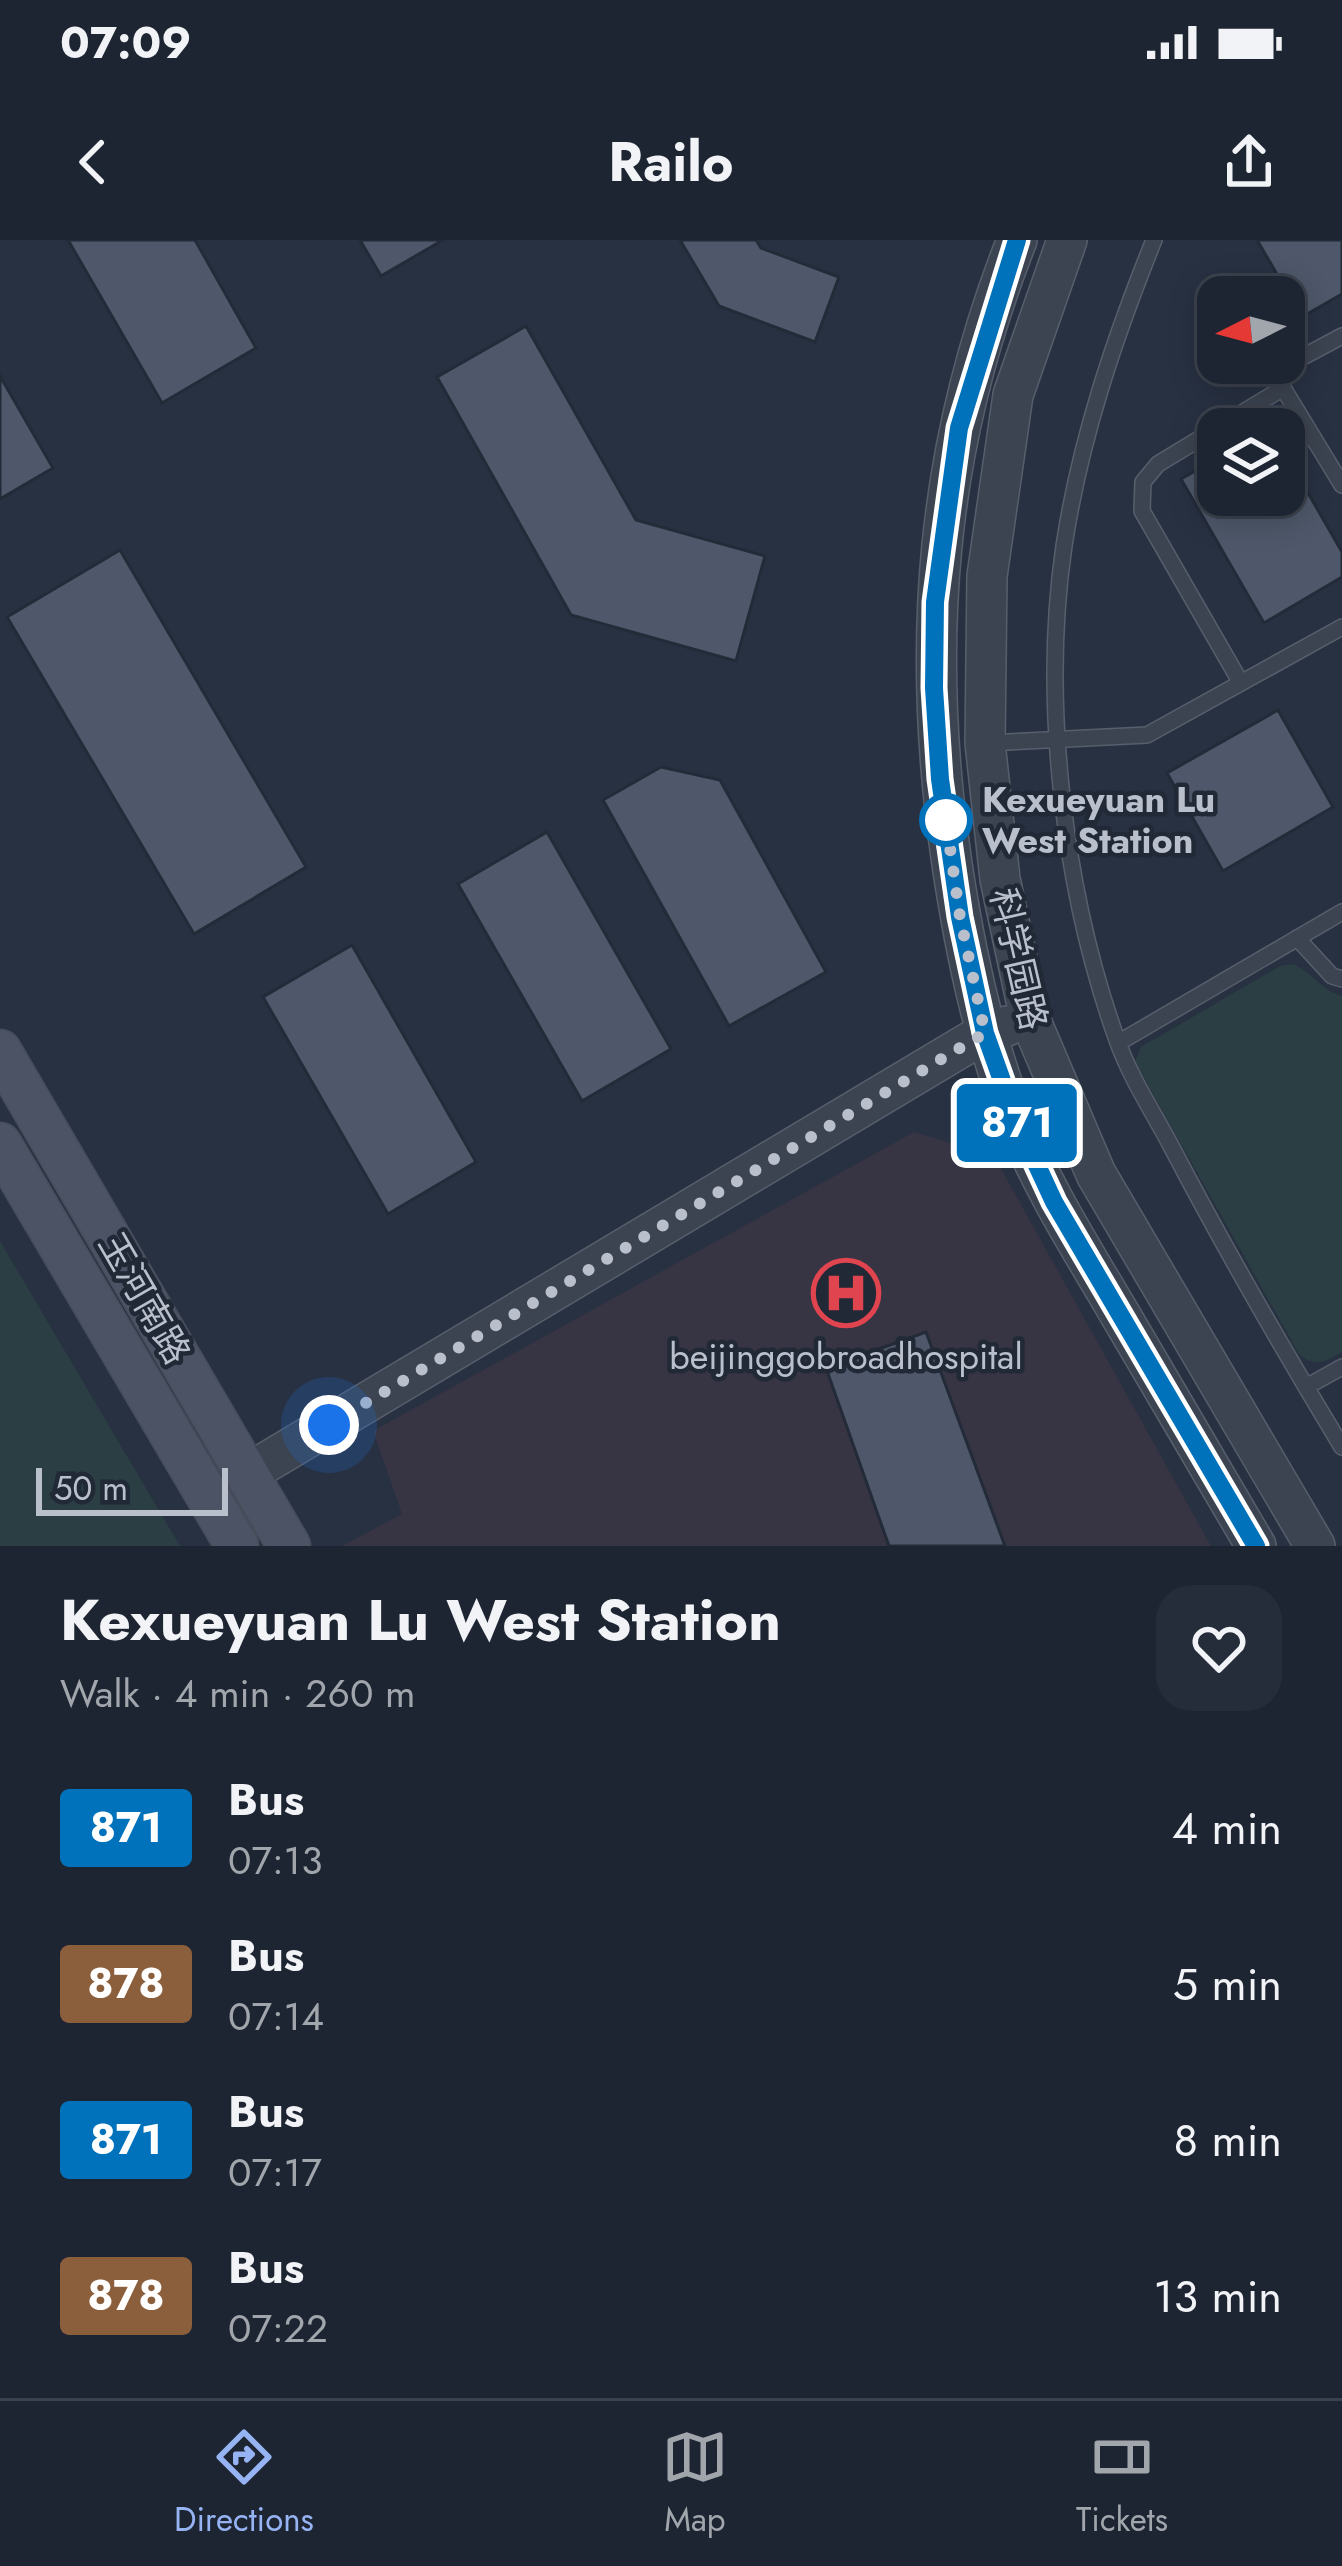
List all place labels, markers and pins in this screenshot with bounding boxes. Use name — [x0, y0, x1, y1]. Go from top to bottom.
place label: Kexueyuan Lu West Station — [982, 773, 1215, 866]
marker: Kexueyuan Lu West Station — [921, 795, 971, 845]
hospital icon: beijinggobroadhospital — [811, 1258, 881, 1328]
place label: beijinggobroadhospital — [669, 1330, 1023, 1382]

